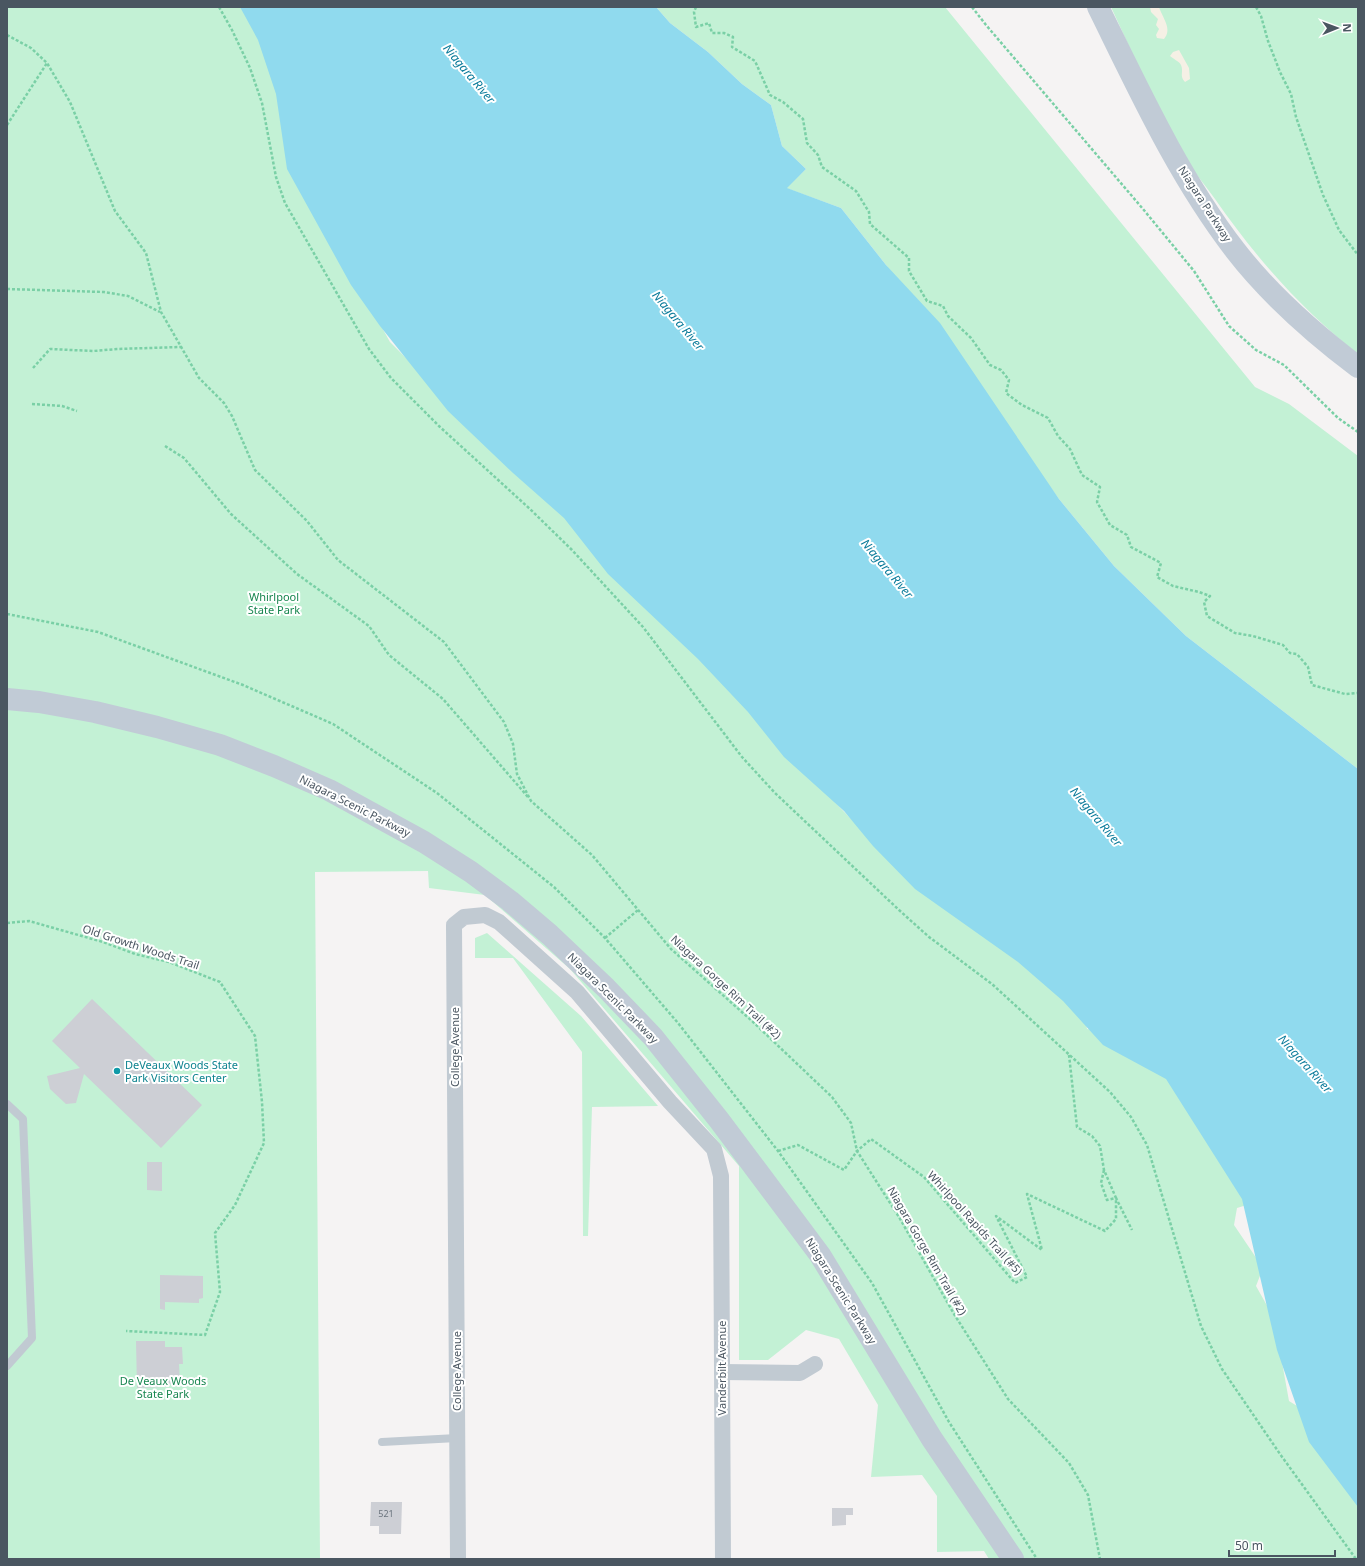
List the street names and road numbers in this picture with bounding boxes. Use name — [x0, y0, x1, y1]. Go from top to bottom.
street label: Niagara Parkway — [1175, 163, 1236, 245]
street label: Niagara Scenic Parkway — [297, 771, 414, 840]
street label: Old Growth Woods Trail — [81, 921, 202, 973]
street label: Niagara Gorge Rim Trail (#2) — [668, 931, 785, 1042]
street label: Niagara Scenic Parkway — [565, 949, 662, 1047]
street label: College Avenue — [447, 1007, 462, 1087]
street label: Whirlpool Rapids Trail (#5) — [925, 1167, 1026, 1278]
street label: Niagara Gorge Rim Trail (#2) — [884, 1184, 970, 1318]
street label: Niagara Scenic Parkway — [803, 1235, 880, 1347]
street label: Vanderbilt Avenue — [714, 1321, 729, 1415]
street label: College Avenue — [449, 1331, 464, 1411]

